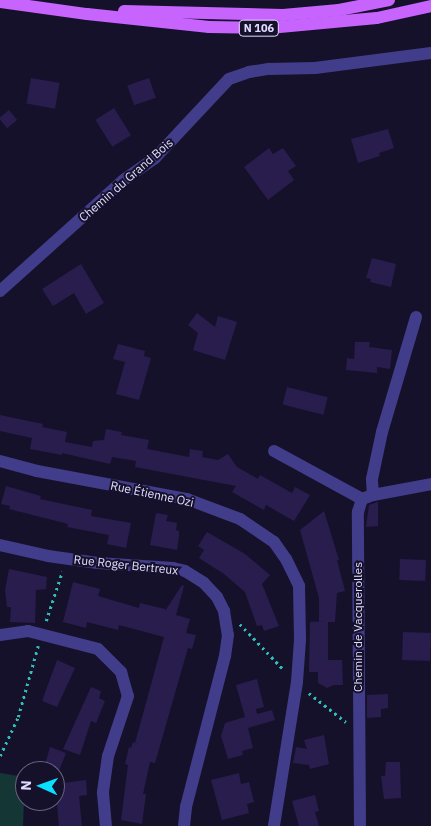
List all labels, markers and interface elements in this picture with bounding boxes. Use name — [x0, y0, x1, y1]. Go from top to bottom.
road number: N 106 — [238, 19, 280, 36]
street label: Chemin du Grand Bois — [76, 135, 176, 225]
street label: Rue Étienne Ozi — [109, 478, 195, 510]
street label: Rue Roger Bertreux — [73, 552, 179, 578]
street label: Chemin de Vacquerolles — [351, 562, 365, 692]
north arrow — [15, 761, 65, 811]
text: N — [17, 780, 35, 791]

